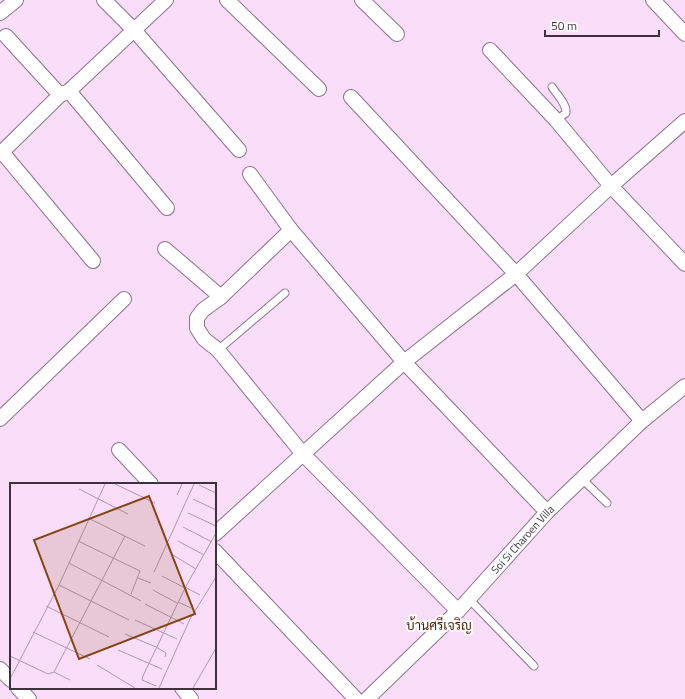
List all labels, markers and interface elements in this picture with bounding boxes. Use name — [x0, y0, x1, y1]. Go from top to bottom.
scale bar — [545, 12, 659, 38]
text: 50 m — [551, 16, 577, 35]
inset map — [10, 483, 216, 689]
street label: Soi Si Charoen Villa — [487, 501, 558, 577]
district label: บ้านศรีเจริญ — [406, 615, 472, 635]

